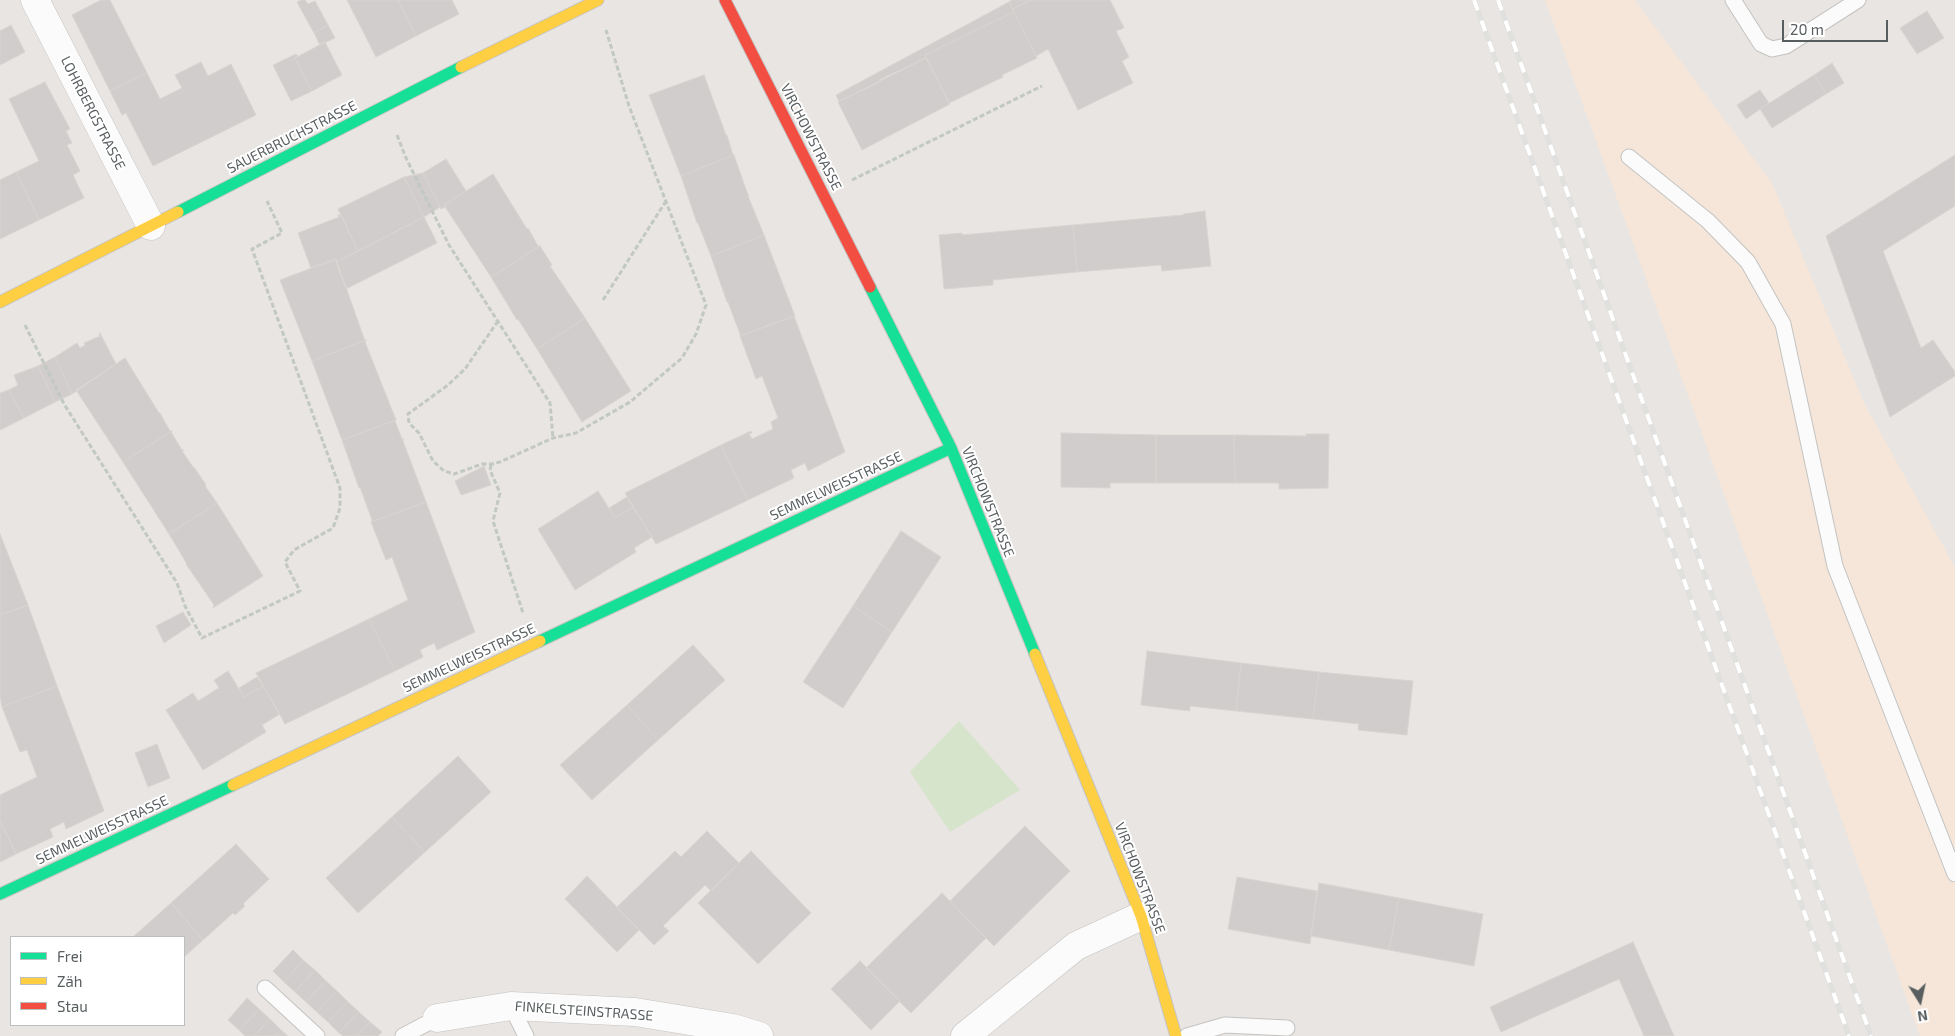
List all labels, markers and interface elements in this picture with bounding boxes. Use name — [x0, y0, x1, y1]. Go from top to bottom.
scale bar — [1785, 10, 1891, 42]
text: 20 m — [1790, 20, 1824, 38]
street label: LOHRBERGSTRASSE — [57, 53, 129, 173]
street label: VIRCHOWSTRASSE — [777, 81, 845, 193]
street label: SAUERBRUCHSTRASSE — [224, 97, 360, 177]
street label: VIRCHOWSTRASSE — [958, 444, 1018, 560]
street label: SEMMELWEISSTRASSE — [767, 448, 905, 524]
street label: SEMMELWEISSTRASSE — [400, 620, 538, 696]
street label: SEMMELWEISSTRASSE — [33, 792, 171, 868]
street label: VIRCHOWSTRASSE — [1111, 820, 1169, 936]
legend — [10, 936, 185, 1026]
text: Frei — [57, 947, 82, 965]
text: Zäh — [57, 972, 82, 990]
north arrow — [1895, 976, 1945, 1026]
text: Stau — [57, 997, 88, 1015]
street label: FINKELSTEINSTRASSE — [514, 998, 654, 1024]
text: N — [1916, 1007, 1929, 1026]

